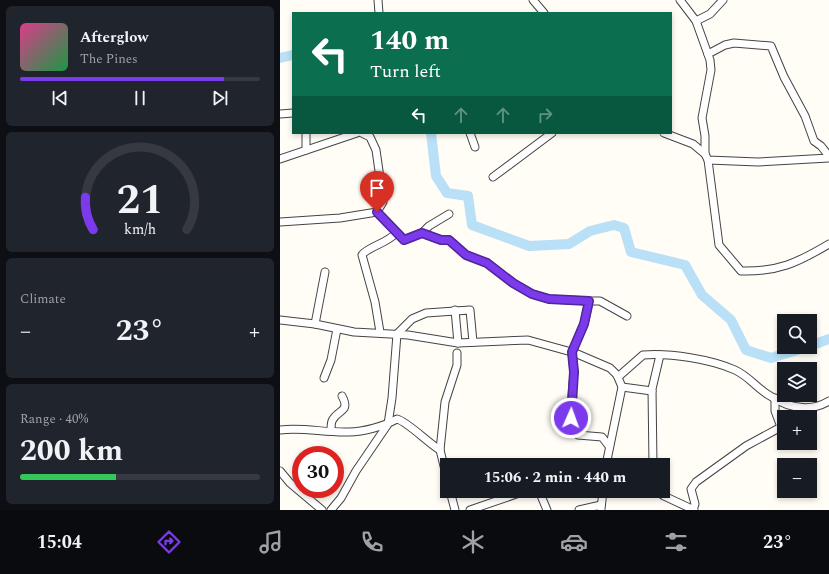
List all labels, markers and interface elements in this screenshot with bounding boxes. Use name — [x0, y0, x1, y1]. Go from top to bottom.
text: 140 m — [370, 19, 449, 62]
text: Afterglow — [80, 26, 148, 49]
icon: left — [304, 28, 356, 80]
text: The Pines — [80, 49, 138, 69]
text: Turn left — [370, 58, 441, 85]
icon: previous — [49, 87, 71, 109]
icon: pause — [129, 87, 151, 109]
icon: next — [209, 87, 231, 109]
icon: left — [408, 104, 430, 126]
icon: ahead — [450, 104, 472, 126]
icon: ahead — [492, 104, 514, 126]
icon: right — [534, 104, 556, 126]
text: 21 — [117, 169, 163, 232]
pin — [360, 171, 394, 212]
icon: arrive — [366, 177, 388, 199]
text: km/h — [124, 219, 156, 241]
text: Climate — [20, 289, 66, 309]
text: 23° — [116, 308, 164, 354]
map controls — [777, 314, 817, 498]
button: search — [777, 314, 817, 354]
text: − — [20, 315, 31, 348]
text: + — [249, 315, 260, 348]
button: layers — [777, 362, 817, 402]
position arrow — [550, 397, 592, 439]
text: Range · 40% — [20, 409, 88, 429]
button: + — [777, 410, 817, 450]
text: 200 km — [20, 428, 123, 474]
speed limit sign: 30 — [292, 446, 344, 498]
button: − — [777, 458, 817, 498]
text: 15:06 · 2 min · 440 m — [484, 466, 626, 489]
icon: directions — [155, 528, 183, 556]
icon: music — [257, 528, 285, 556]
icon: phone — [358, 528, 386, 556]
icon: climate — [459, 528, 487, 556]
icon: car — [560, 528, 588, 556]
icon: filters — [662, 528, 690, 556]
text: 15:04 — [37, 529, 82, 556]
text: 23° — [763, 529, 792, 556]

